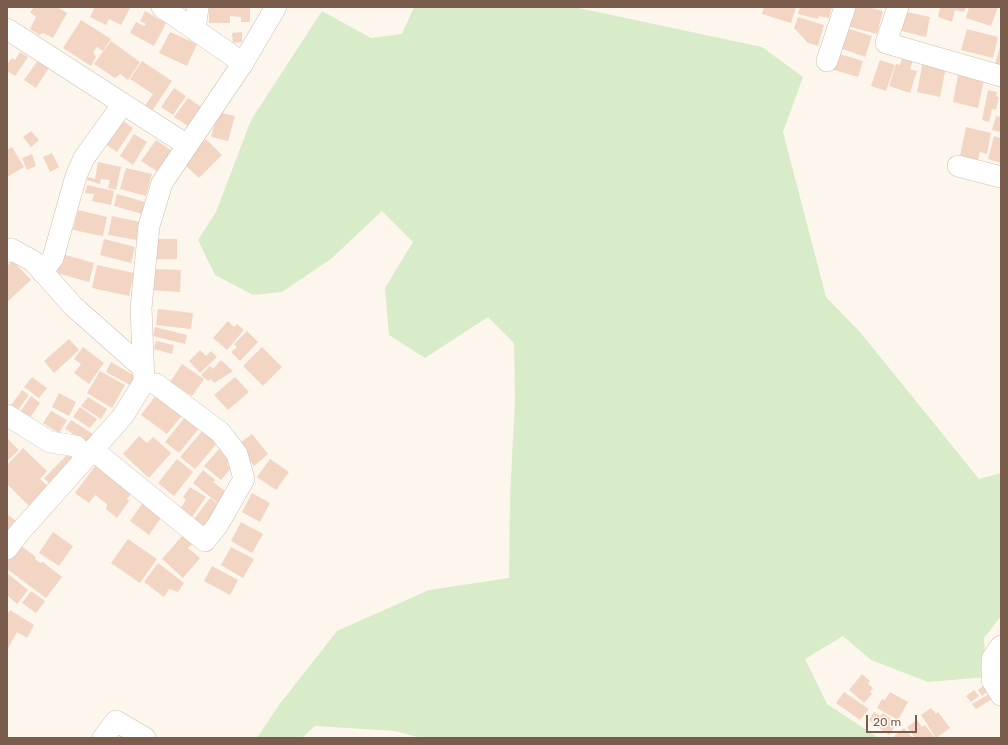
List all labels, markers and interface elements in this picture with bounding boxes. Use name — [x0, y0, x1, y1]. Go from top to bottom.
scale bar — [868, 707, 919, 733]
text: 20 m — [873, 715, 901, 729]

